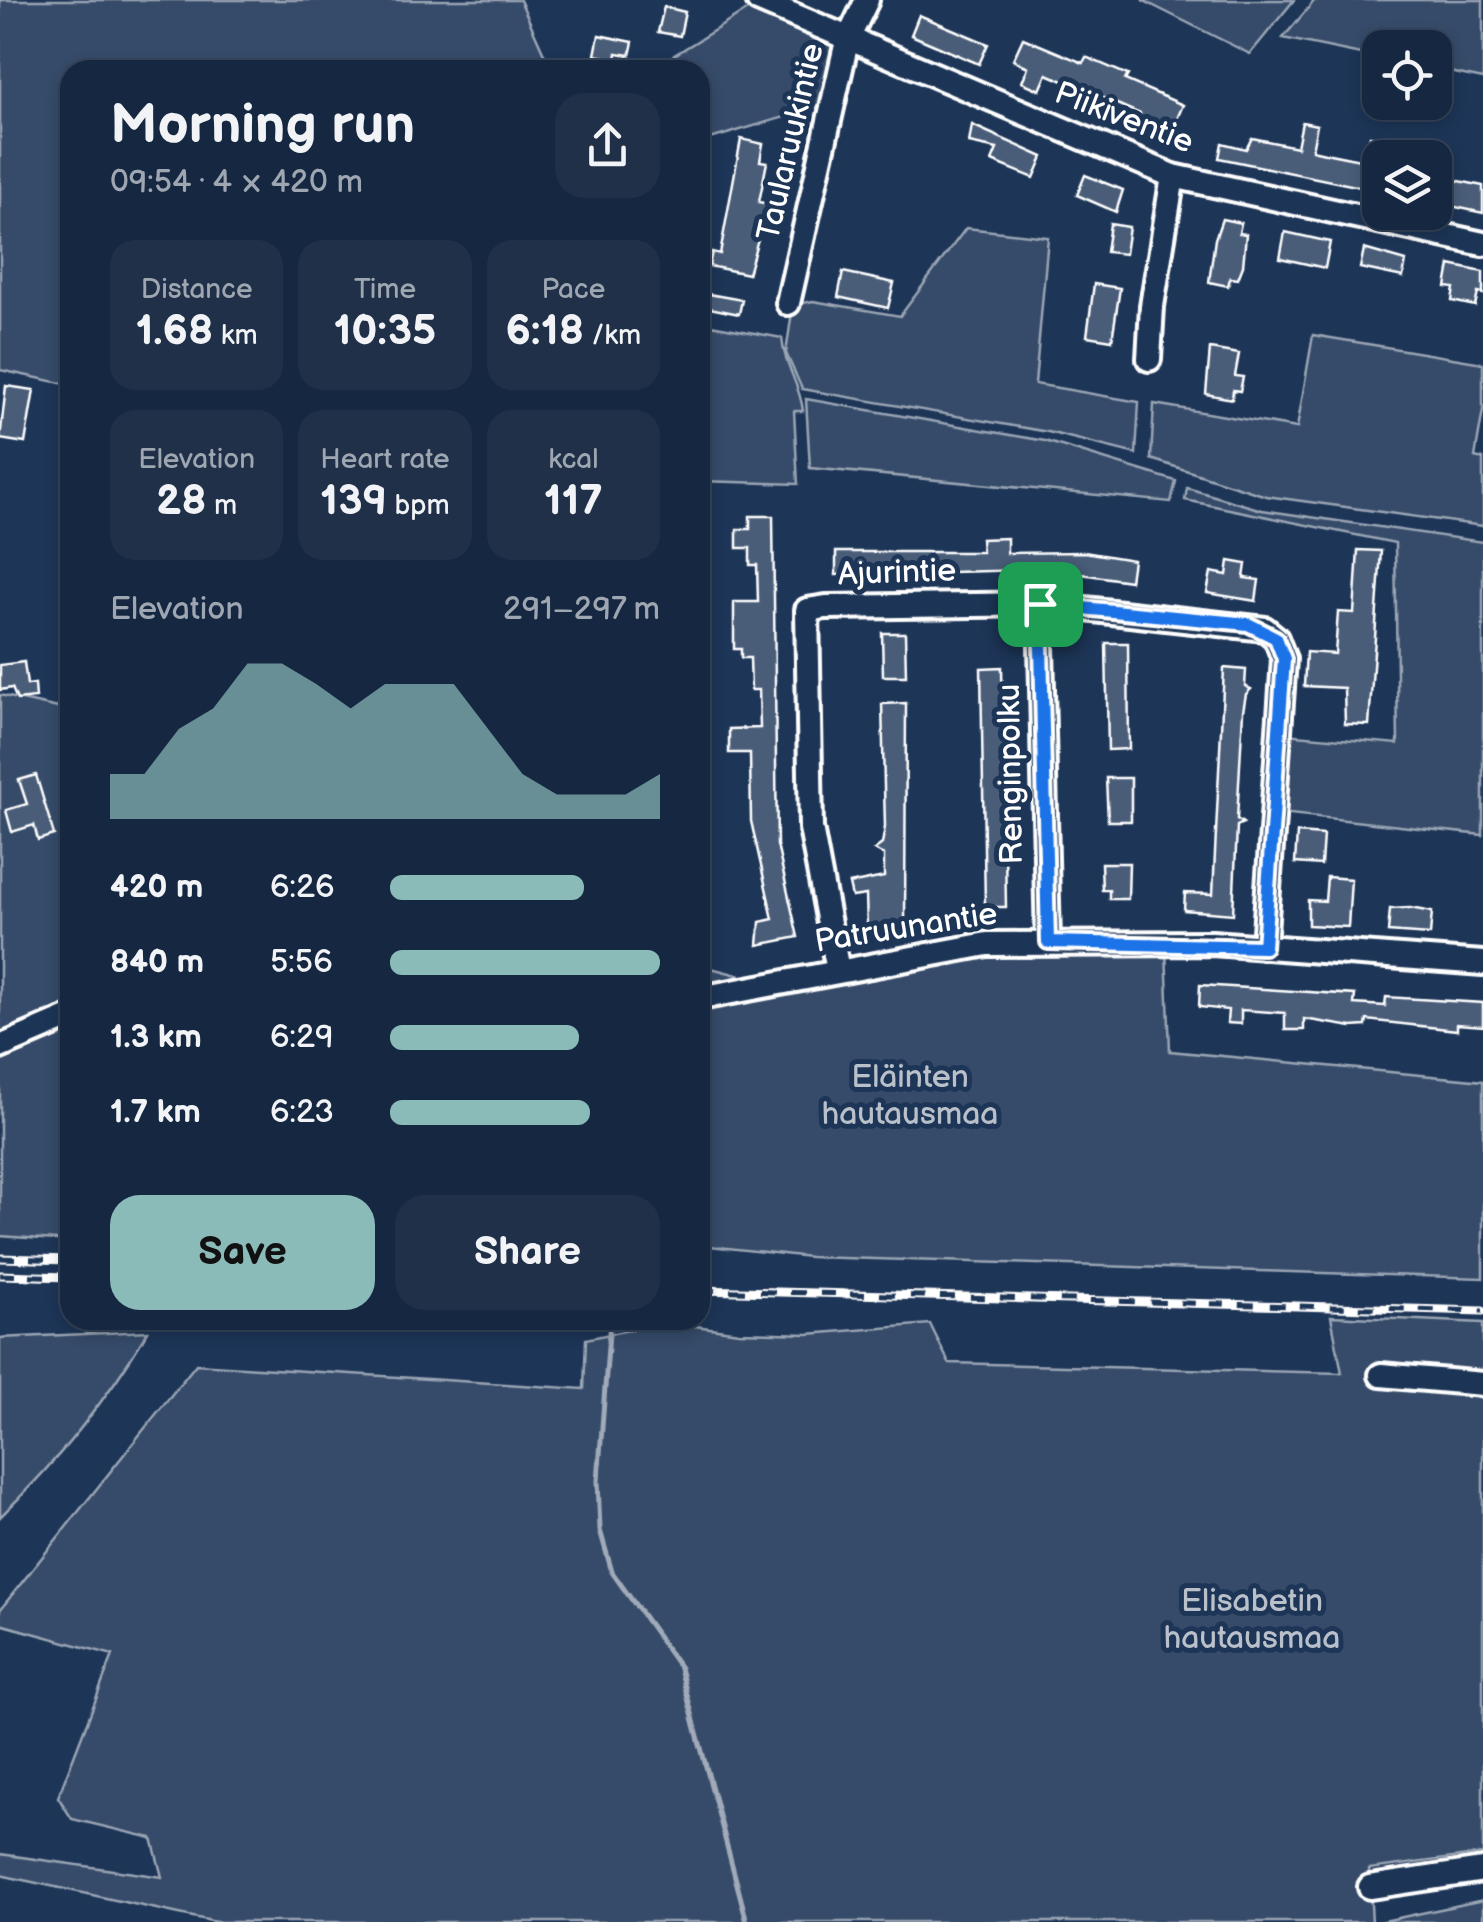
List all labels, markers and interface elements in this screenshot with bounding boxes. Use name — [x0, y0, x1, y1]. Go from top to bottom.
map controls — [1362, 30, 1452, 230]
button: locate — [1362, 30, 1452, 120]
street label: Taularuukintie — [749, 39, 833, 245]
street label: Piikiventie — [1049, 74, 1199, 162]
text: Morning run — [110, 92, 415, 159]
button: share — [555, 93, 660, 198]
button: layers — [1362, 140, 1452, 230]
text: 09:54 · 4 × 420 m — [110, 163, 363, 202]
text: Distance — [141, 273, 253, 306]
text: Time — [354, 273, 416, 306]
text: Pace — [541, 273, 605, 306]
text: 1.68 — [136, 306, 213, 357]
text: 10:35 — [334, 306, 436, 357]
text: 6:18 — [506, 306, 584, 357]
text: km — [213, 319, 258, 352]
text: /km — [584, 319, 641, 352]
text: Elevation — [138, 443, 255, 476]
text: Heart rate — [320, 443, 450, 476]
text: kcal — [548, 443, 598, 476]
text: 28 — [156, 476, 207, 527]
text: 139 — [320, 476, 387, 527]
text: 117 — [544, 476, 603, 527]
text: m — [207, 489, 237, 522]
text: bpm — [387, 489, 450, 522]
street label: Ajurintie — [837, 551, 957, 595]
pin — [998, 562, 1083, 647]
icon: arrive — [1013, 577, 1068, 632]
text: Elevation — [110, 590, 243, 629]
text: 291–297 m — [503, 590, 660, 629]
street label: Renginpolku — [990, 683, 1032, 865]
text: 420 m — [110, 868, 203, 907]
text: 6:26 — [270, 868, 334, 907]
street label: Patruunantie — [812, 894, 1000, 962]
text: 840 m — [110, 943, 204, 982]
text: 5:56 — [270, 943, 333, 982]
text: 1.3 km — [110, 1018, 202, 1057]
text: 6:29 — [270, 1018, 333, 1057]
park label: Eläinten hautausmaa — [822, 1058, 998, 1134]
text: 1.7 km — [110, 1093, 201, 1132]
text: 6:23 — [270, 1093, 334, 1132]
button: Save — [110, 1195, 375, 1310]
button: Share — [395, 1195, 660, 1310]
park label: Elisabetin hautausmaa — [1164, 1582, 1340, 1658]

